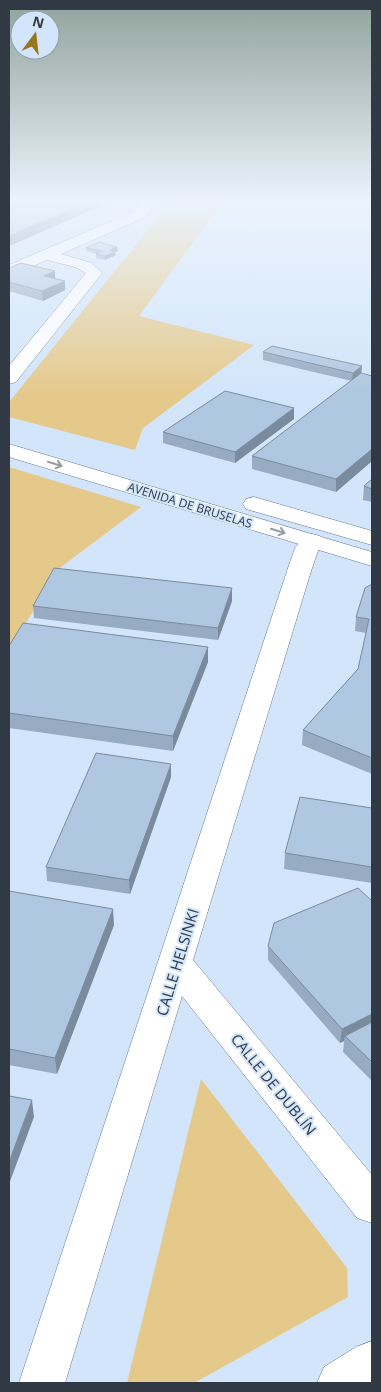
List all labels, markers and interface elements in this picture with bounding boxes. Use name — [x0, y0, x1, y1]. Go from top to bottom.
north arrow — [10, 10, 60, 60]
text: N — [31, 11, 46, 33]
one-way arrow — [47, 460, 63, 470]
street label: AVENIDA DE BRUSELAS — [126, 478, 254, 532]
one-way arrow — [270, 526, 286, 536]
street label: CALLE HELSINKI — [151, 906, 203, 1018]
street label: CALLE DE DUBLÍN — [227, 1029, 321, 1139]

